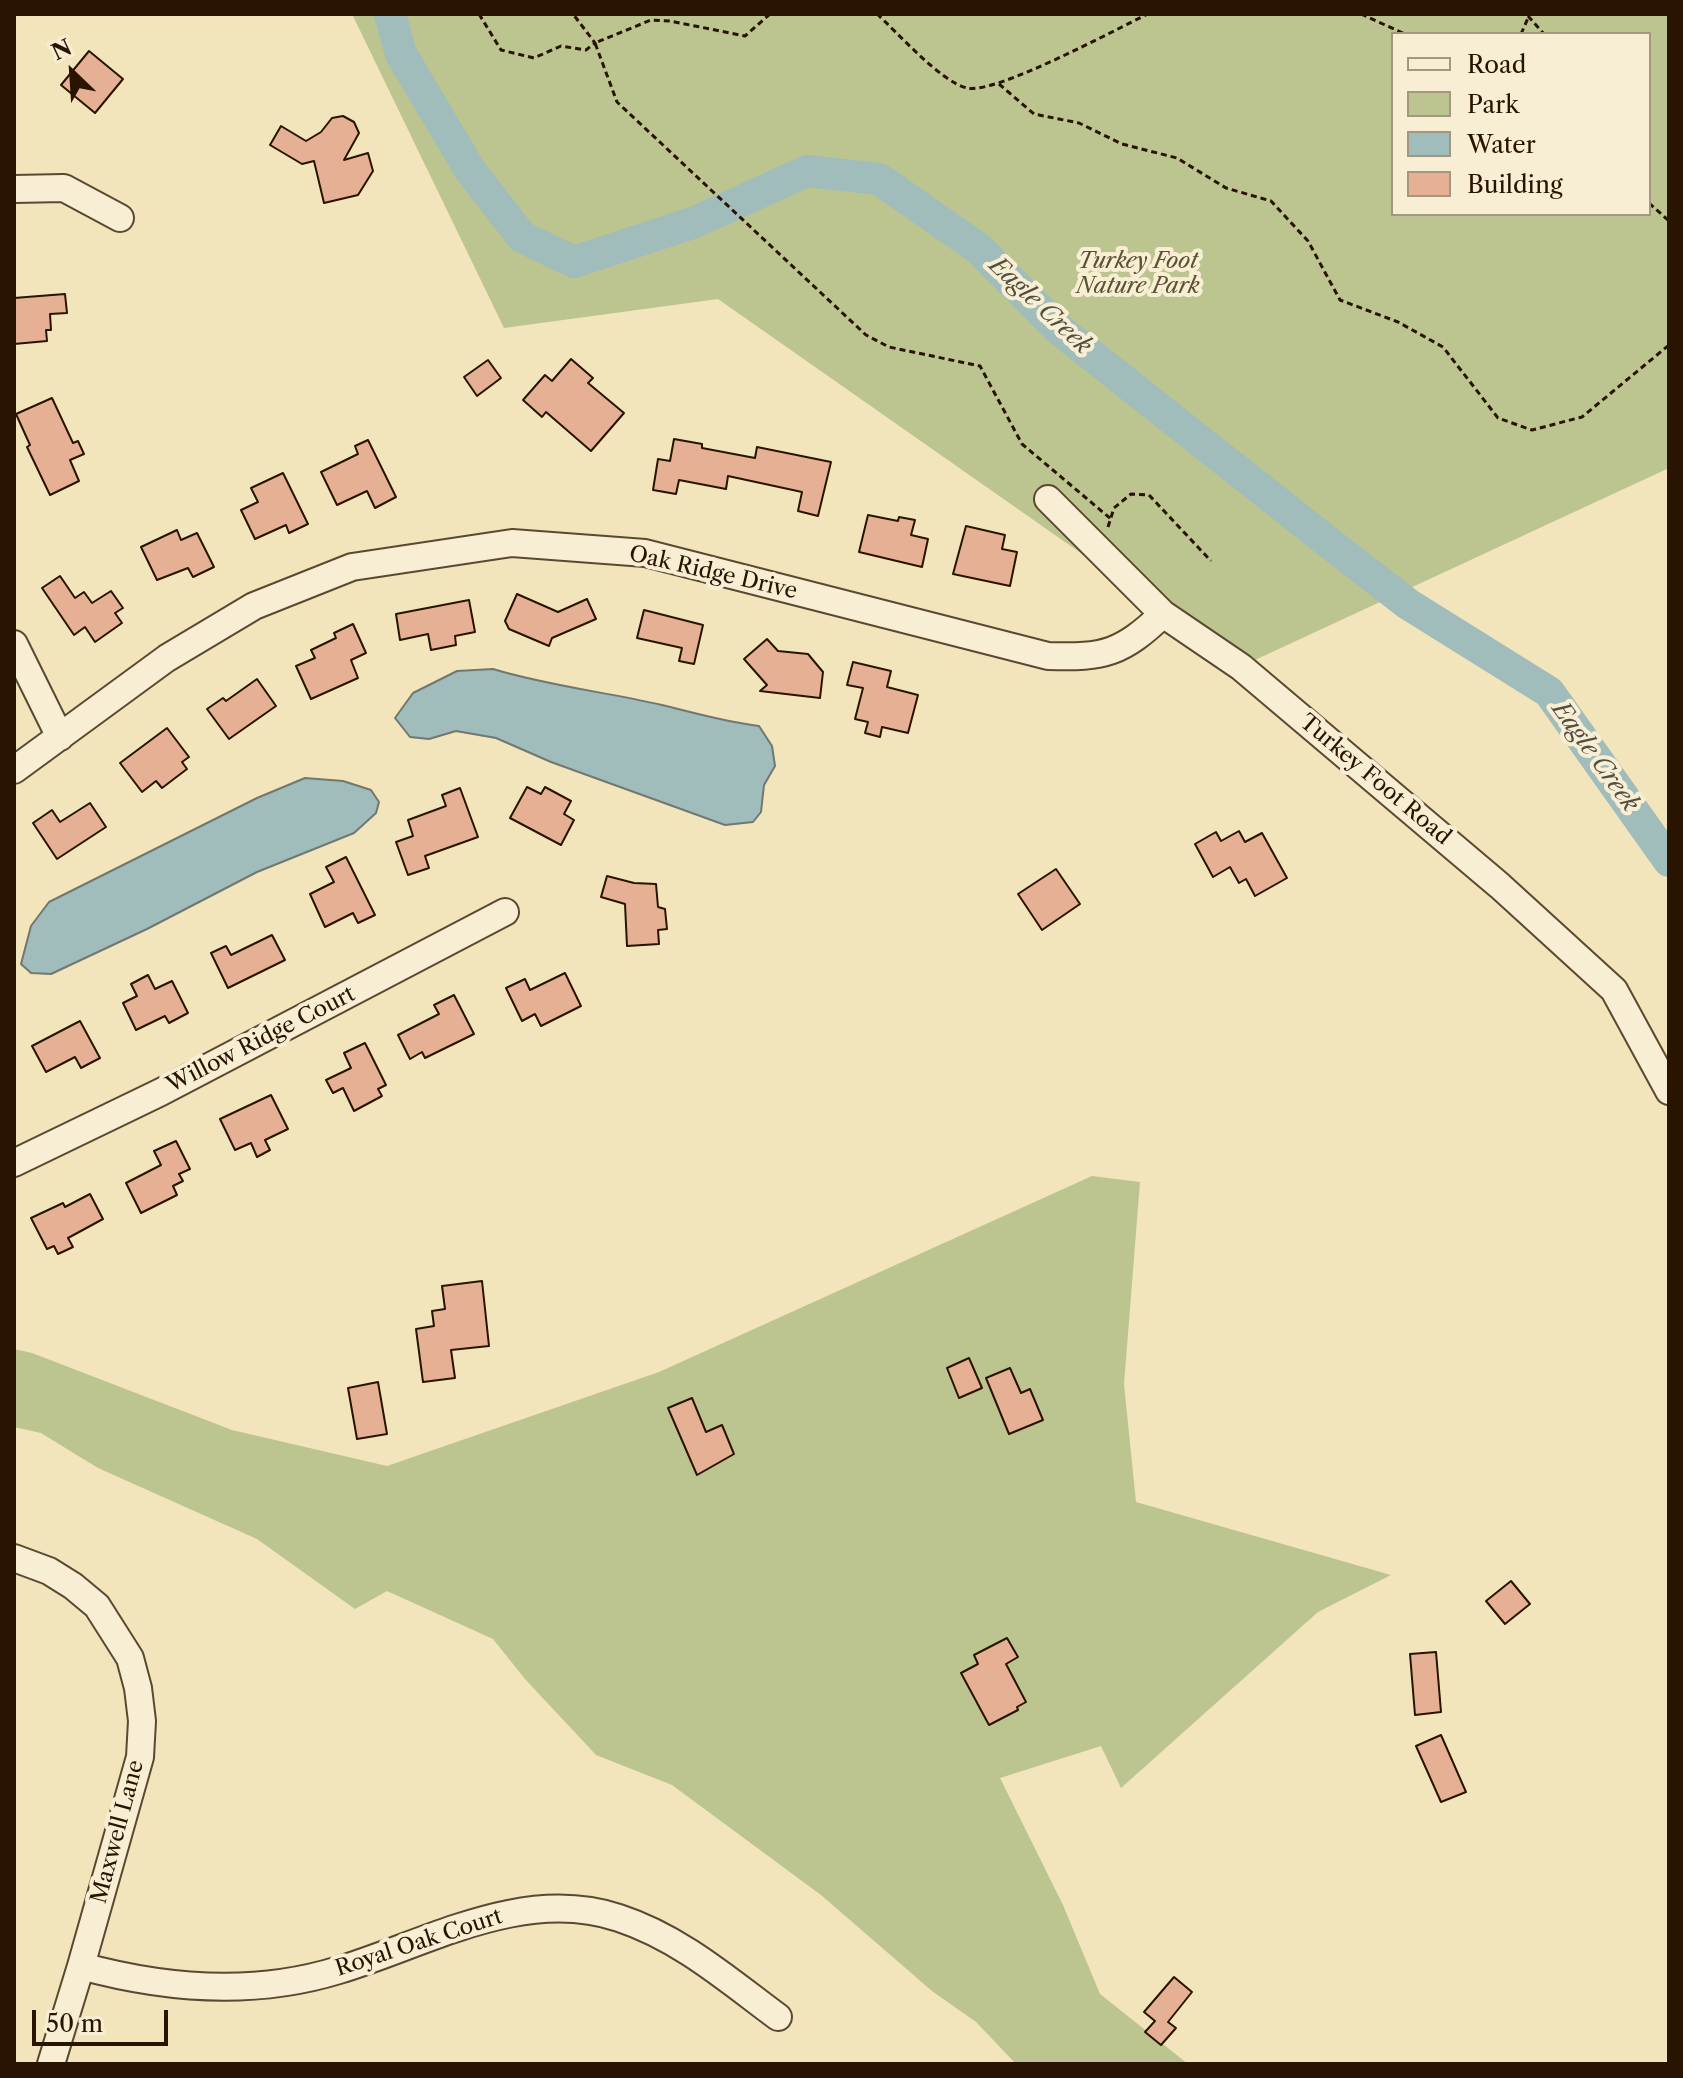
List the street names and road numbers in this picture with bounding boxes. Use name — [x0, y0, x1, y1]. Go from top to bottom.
street label: Oak Ridge Drive — [626, 541, 800, 605]
street label: Turkey Foot Road — [1294, 709, 1456, 851]
street label: Willow Ridge Court — [162, 981, 360, 1099]
street label: Maxwell Lane — [86, 1757, 150, 1907]
street label: Royal Oak Court — [332, 1904, 506, 1982]

